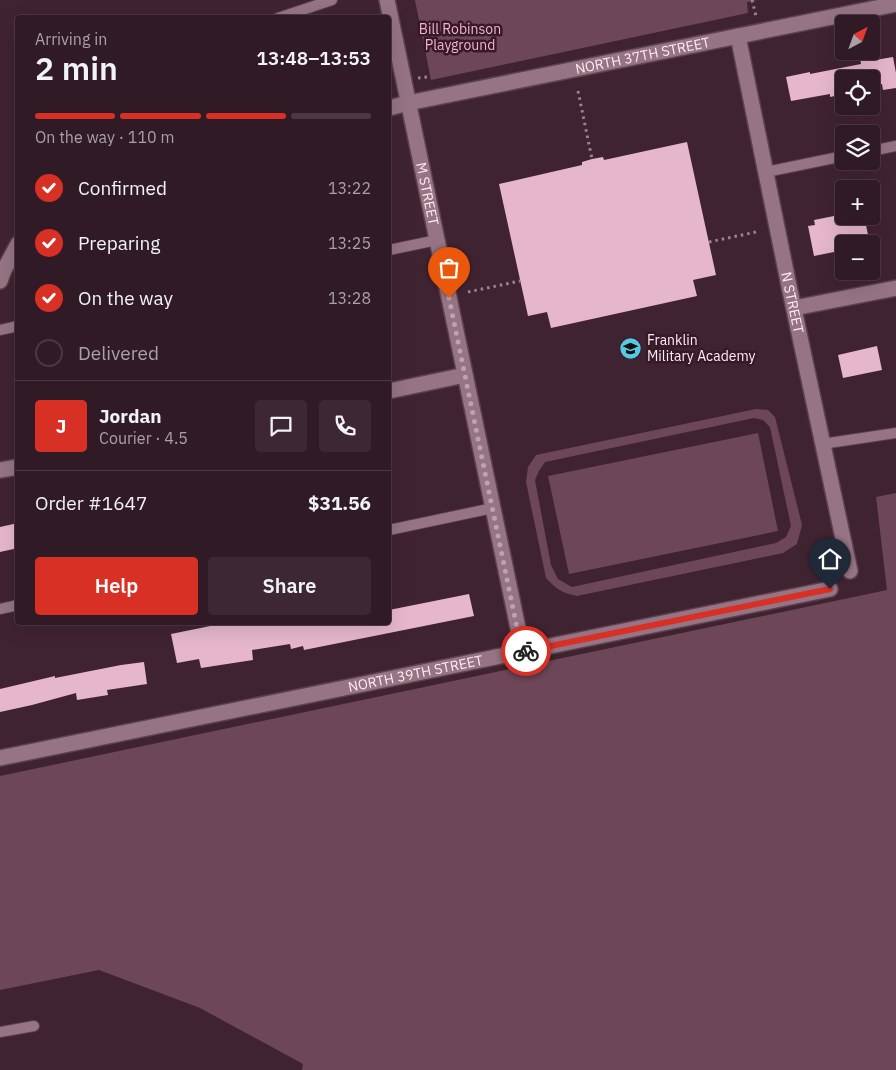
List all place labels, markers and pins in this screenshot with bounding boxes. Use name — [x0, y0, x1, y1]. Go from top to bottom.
pin — [428, 247, 470, 298]
place label: Franklin Military Academy — [647, 331, 756, 365]
school or university icon: Franklin Military Academy — [619, 336, 643, 360]
pin — [809, 538, 851, 589]

